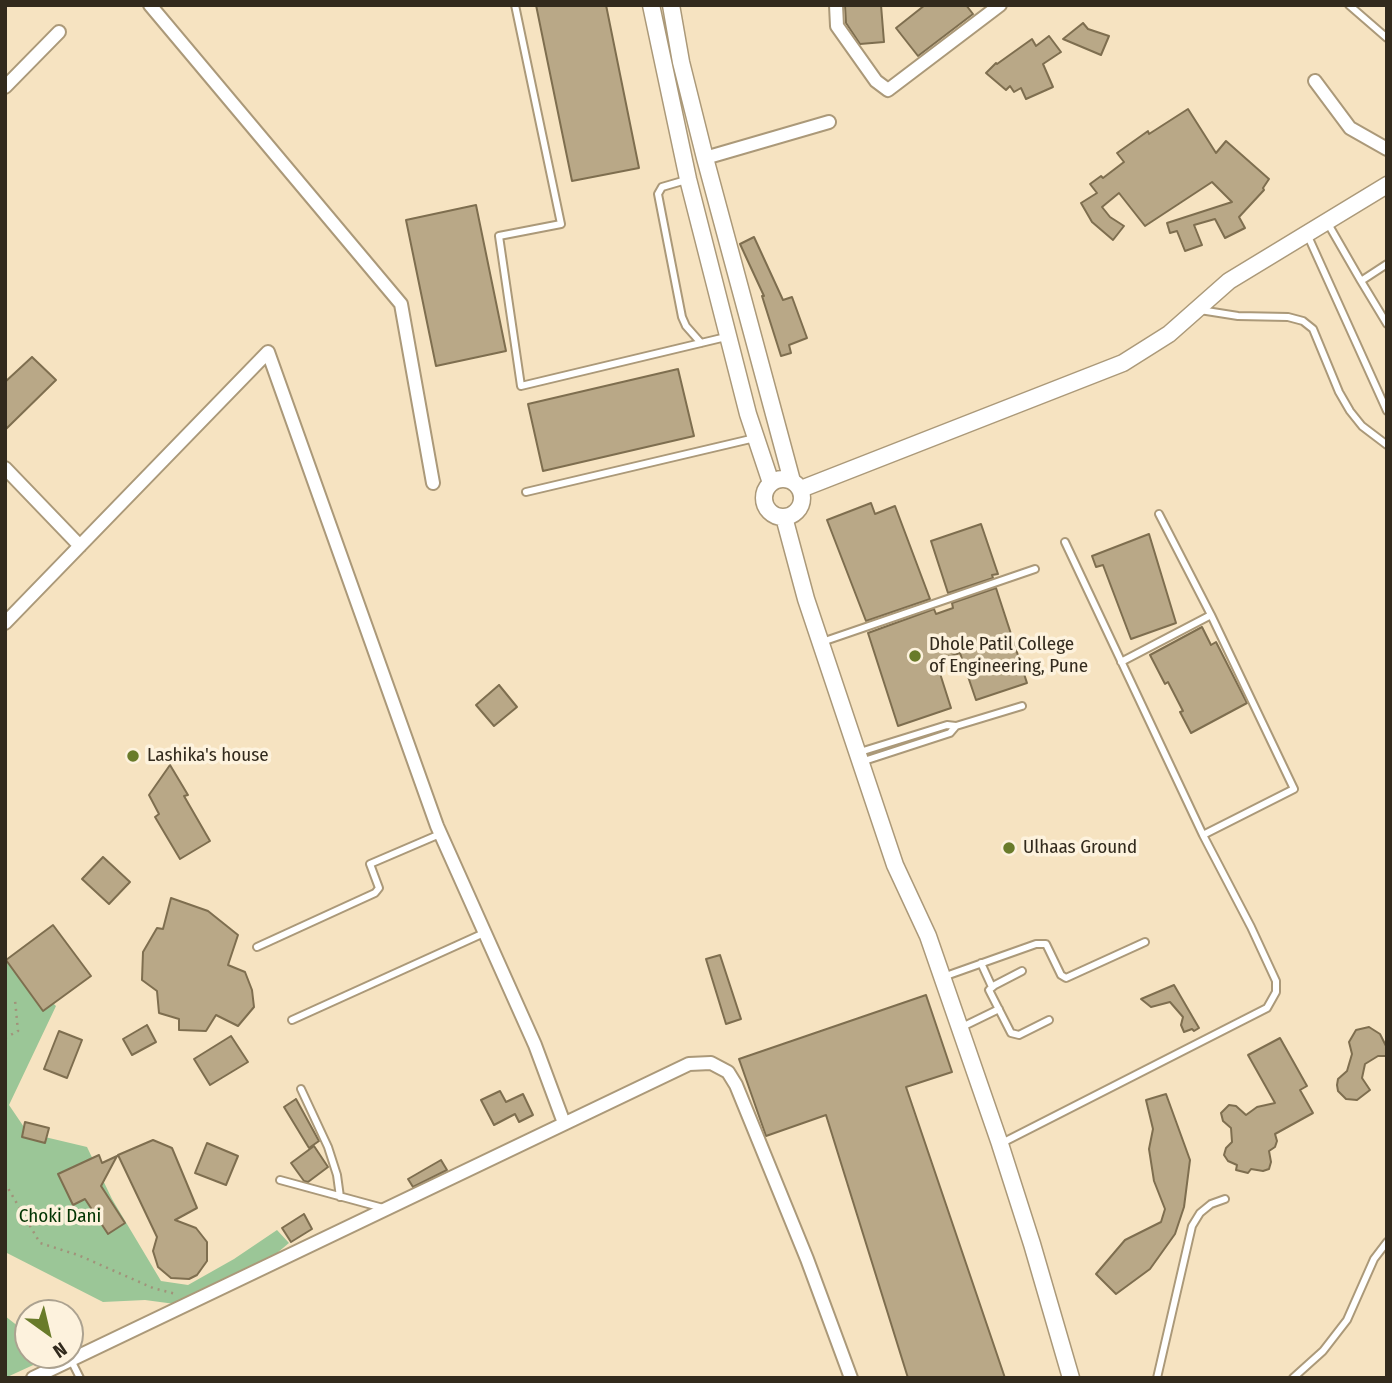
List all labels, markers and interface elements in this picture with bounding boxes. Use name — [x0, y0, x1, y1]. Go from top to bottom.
place label: Dhole Patil College of Engineering, Pune — [929, 634, 1088, 678]
marker: Dhole Patil College of Engineering, Pune — [907, 648, 923, 664]
place label: Lashika's house — [147, 745, 269, 767]
marker: Lashika's house — [125, 748, 141, 764]
place label: Ulhaas Ground — [1023, 837, 1137, 859]
marker: Ulhaas Ground — [1001, 840, 1017, 856]
park label: Choki Dani — [19, 1206, 101, 1228]
north arrow — [14, 1299, 84, 1369]
text: N — [49, 1337, 71, 1363]

